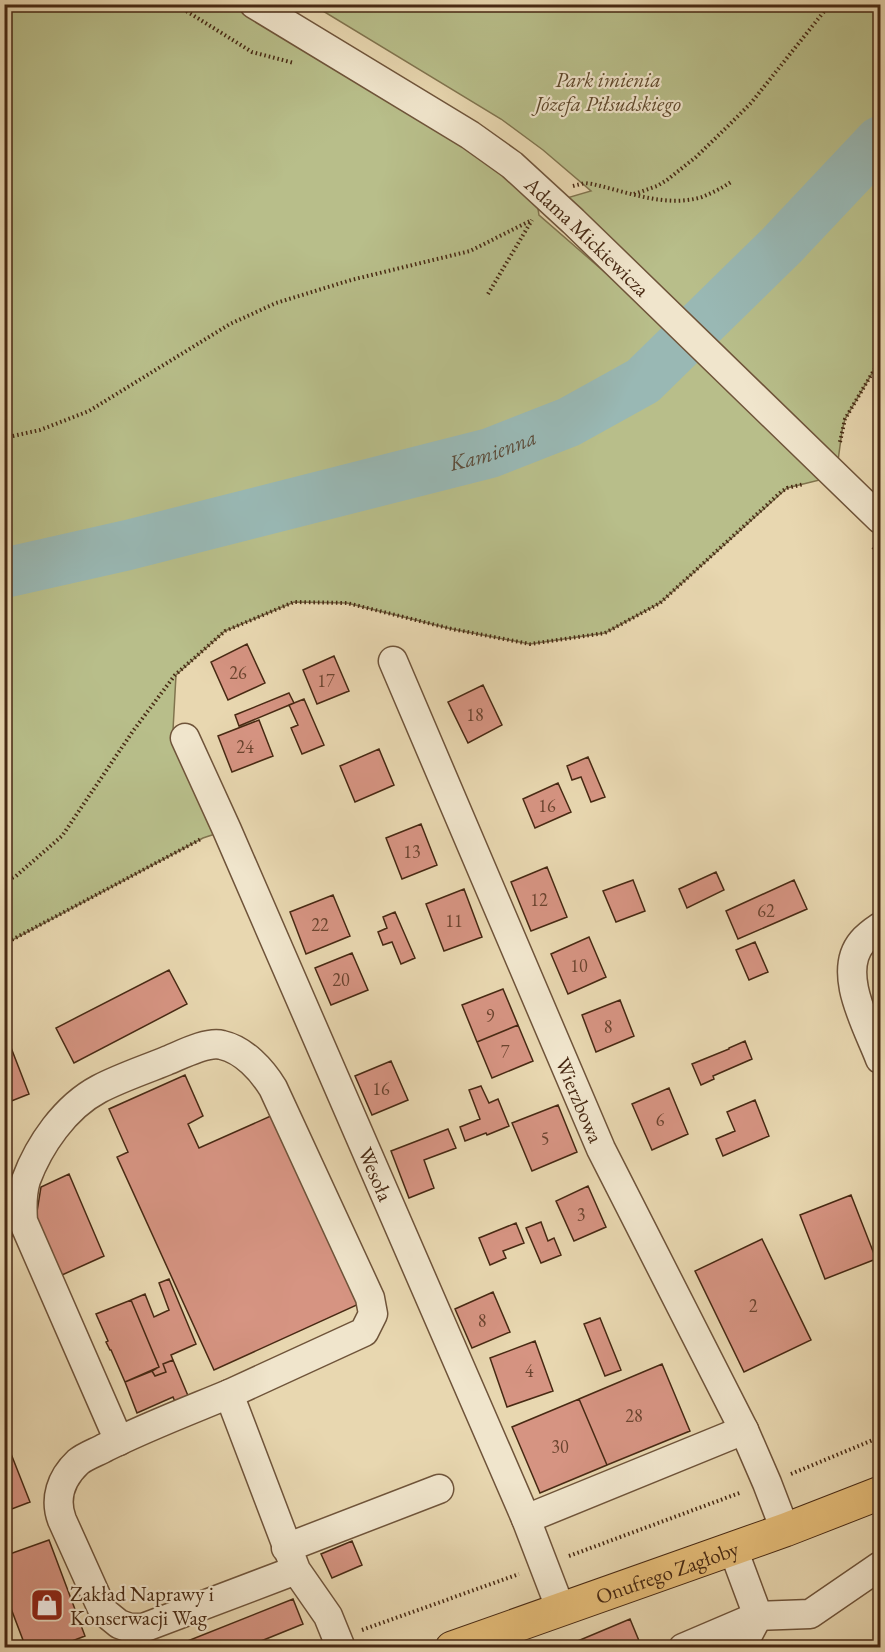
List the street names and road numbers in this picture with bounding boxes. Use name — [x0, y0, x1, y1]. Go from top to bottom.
street label: Adama Mickiewicza — [519, 170, 656, 302]
street label: Wierzbowa — [550, 1053, 610, 1147]
street label: Wesoła — [353, 1143, 400, 1206]
street label: Onufrego Zagłoby — [592, 1534, 743, 1610]

